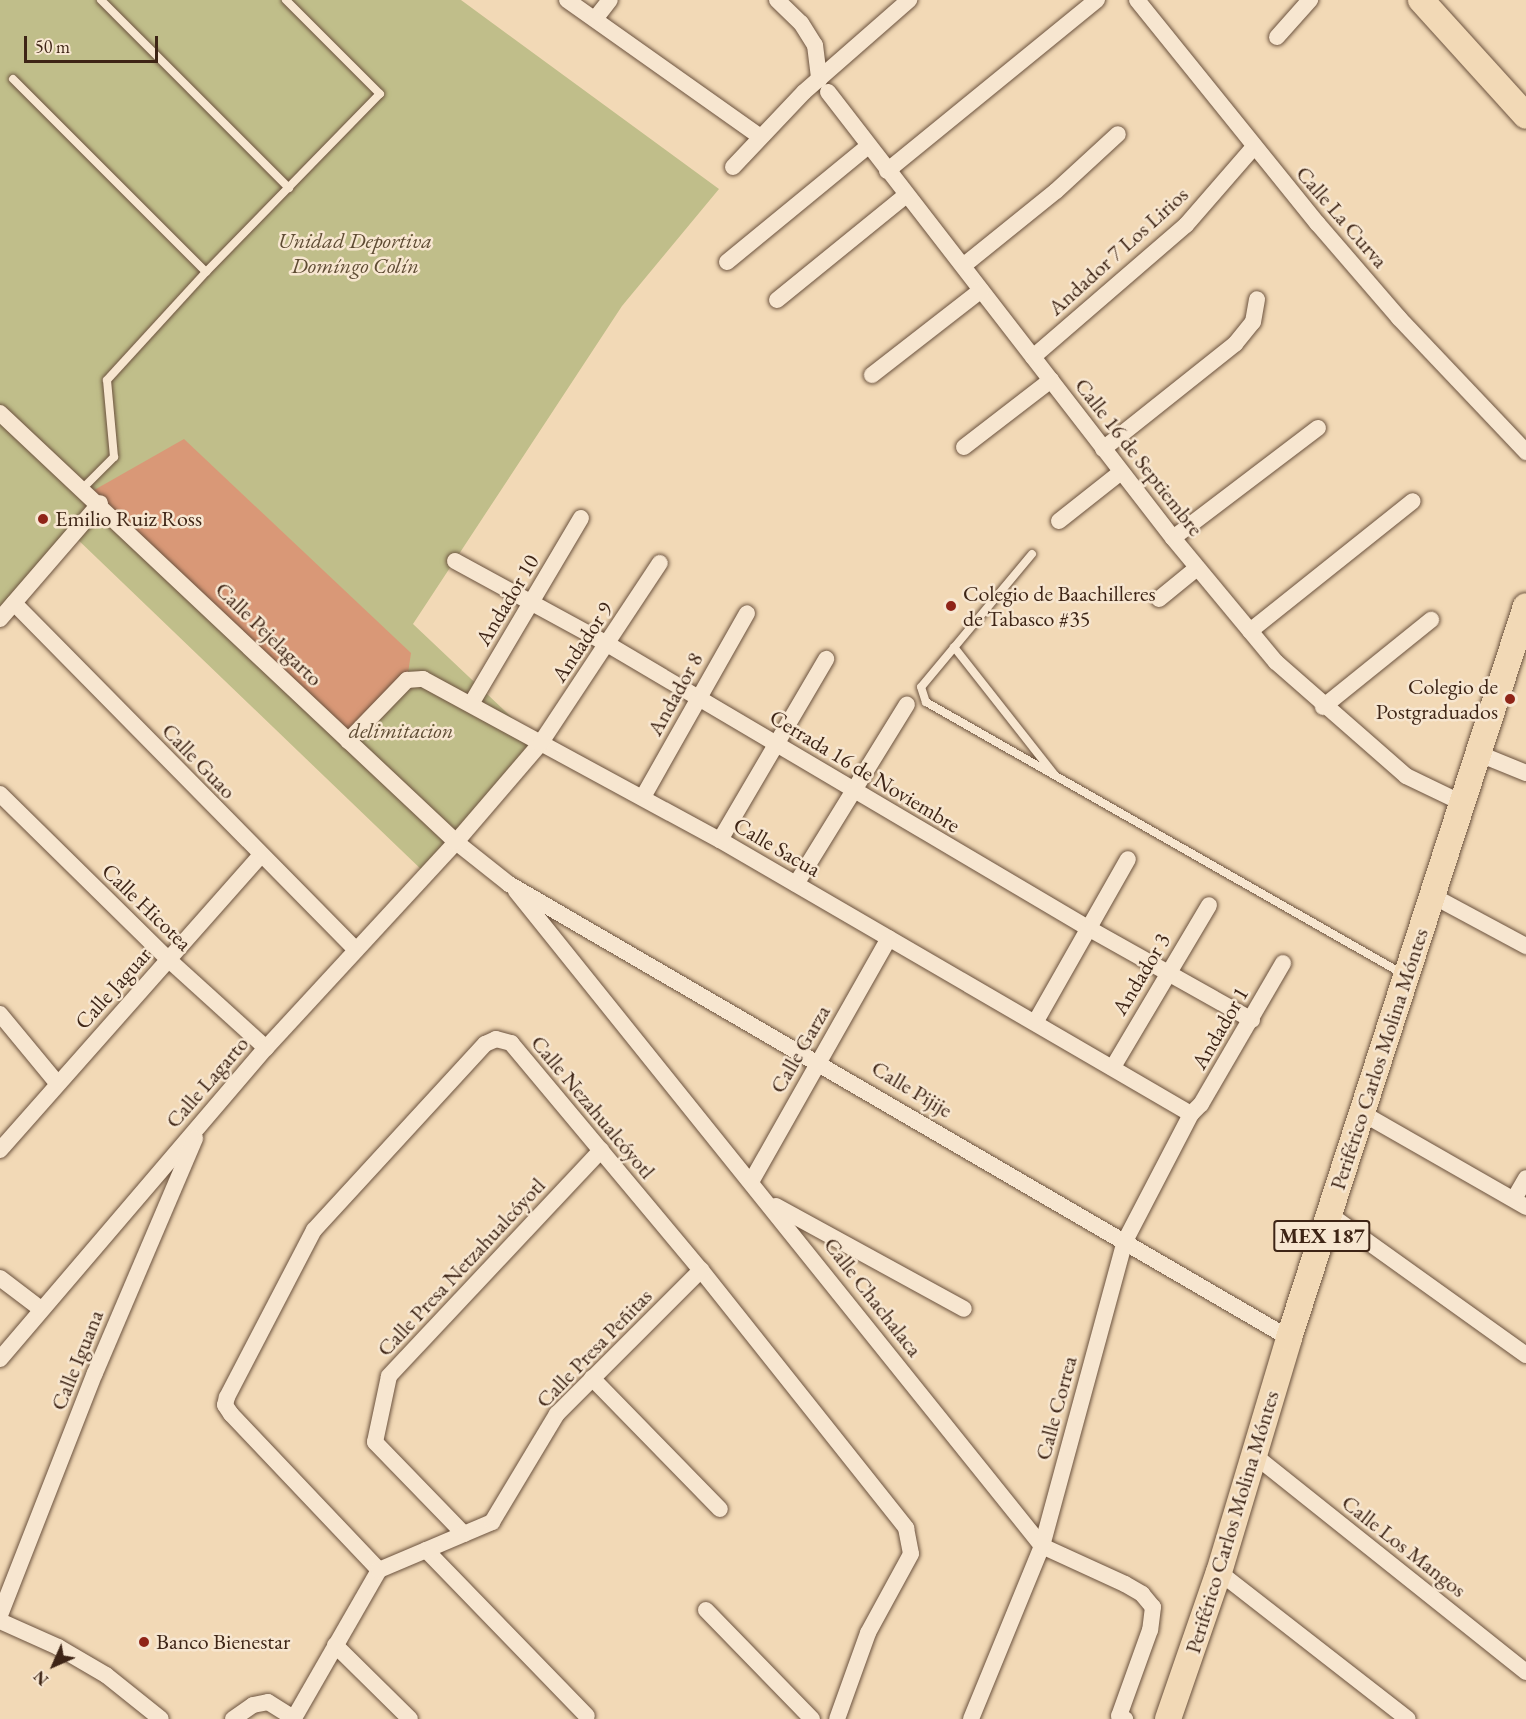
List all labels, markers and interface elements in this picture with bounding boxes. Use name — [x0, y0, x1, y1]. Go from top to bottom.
scale bar — [27, 24, 160, 62]
text: 50 m — [35, 35, 70, 58]
street label: Calle La Curva — [1291, 161, 1393, 273]
street label: Andador 7 Los Lirios — [1042, 181, 1194, 321]
park label: Unidad Deportiva Domíngo Colín — [278, 227, 432, 278]
street label: Calle 16 de Septiembre — [1069, 373, 1209, 541]
place label: Emilio Ruiz Ross — [55, 506, 202, 532]
marker: Emilio Ruiz Ross — [36, 512, 50, 526]
street label: Andador 10 — [470, 550, 544, 650]
street label: Calle Pejelagarto — [210, 576, 328, 692]
place label: Colegio de Baachilleres de Tabasco #35 — [963, 580, 1156, 632]
street label: Andador 9 — [546, 597, 618, 687]
marker: Colegio de Baachilleres de Tabasco #35 — [944, 599, 958, 613]
street label: Andador 8 — [641, 648, 709, 740]
place label: Colegio de Postgraduados — [1376, 673, 1498, 724]
marker: Colegio de Postgraduados — [1503, 692, 1517, 706]
street label: Cerrada 16 de Noviembre — [765, 704, 965, 838]
street label: Calle Guao — [156, 718, 242, 804]
park label: delimitacion — [349, 718, 453, 744]
street label: Calle Sacua — [729, 812, 825, 882]
street label: Calle Hicotea — [97, 858, 197, 956]
street label: Periférico Carlos Molina Móntes — [1324, 925, 1434, 1193]
street label: Andador 3 — [1106, 928, 1176, 1020]
street label: Calle Jaguar — [69, 941, 157, 1035]
street label: Andador 1 — [1186, 982, 1254, 1074]
street label: Calle Garza — [764, 1000, 836, 1098]
street label: Calle Nezahualcóyotl — [525, 1030, 661, 1184]
street label: Calle Lagarto — [160, 1031, 254, 1133]
street label: Calle Pijije — [867, 1055, 957, 1123]
street label: Calle Presa Netzahualcóyotl — [371, 1172, 551, 1362]
road number: MEX 187 — [1272, 1218, 1372, 1254]
street label: Calle Chachalaca — [818, 1232, 928, 1362]
street label: Calle Presa Peñitas — [530, 1283, 658, 1413]
street label: Calle Iguana — [45, 1306, 109, 1414]
street label: Calle Correa — [1029, 1353, 1083, 1463]
street label: Periférico Carlos Molina Móntes — [1179, 1387, 1285, 1657]
street label: Calle Los Mangos — [1337, 1489, 1471, 1603]
place label: Banco Bienestar — [156, 1629, 290, 1655]
north arrow — [24, 1635, 84, 1695]
marker: Banco Bienestar — [137, 1635, 151, 1649]
text: N — [29, 1666, 53, 1690]

